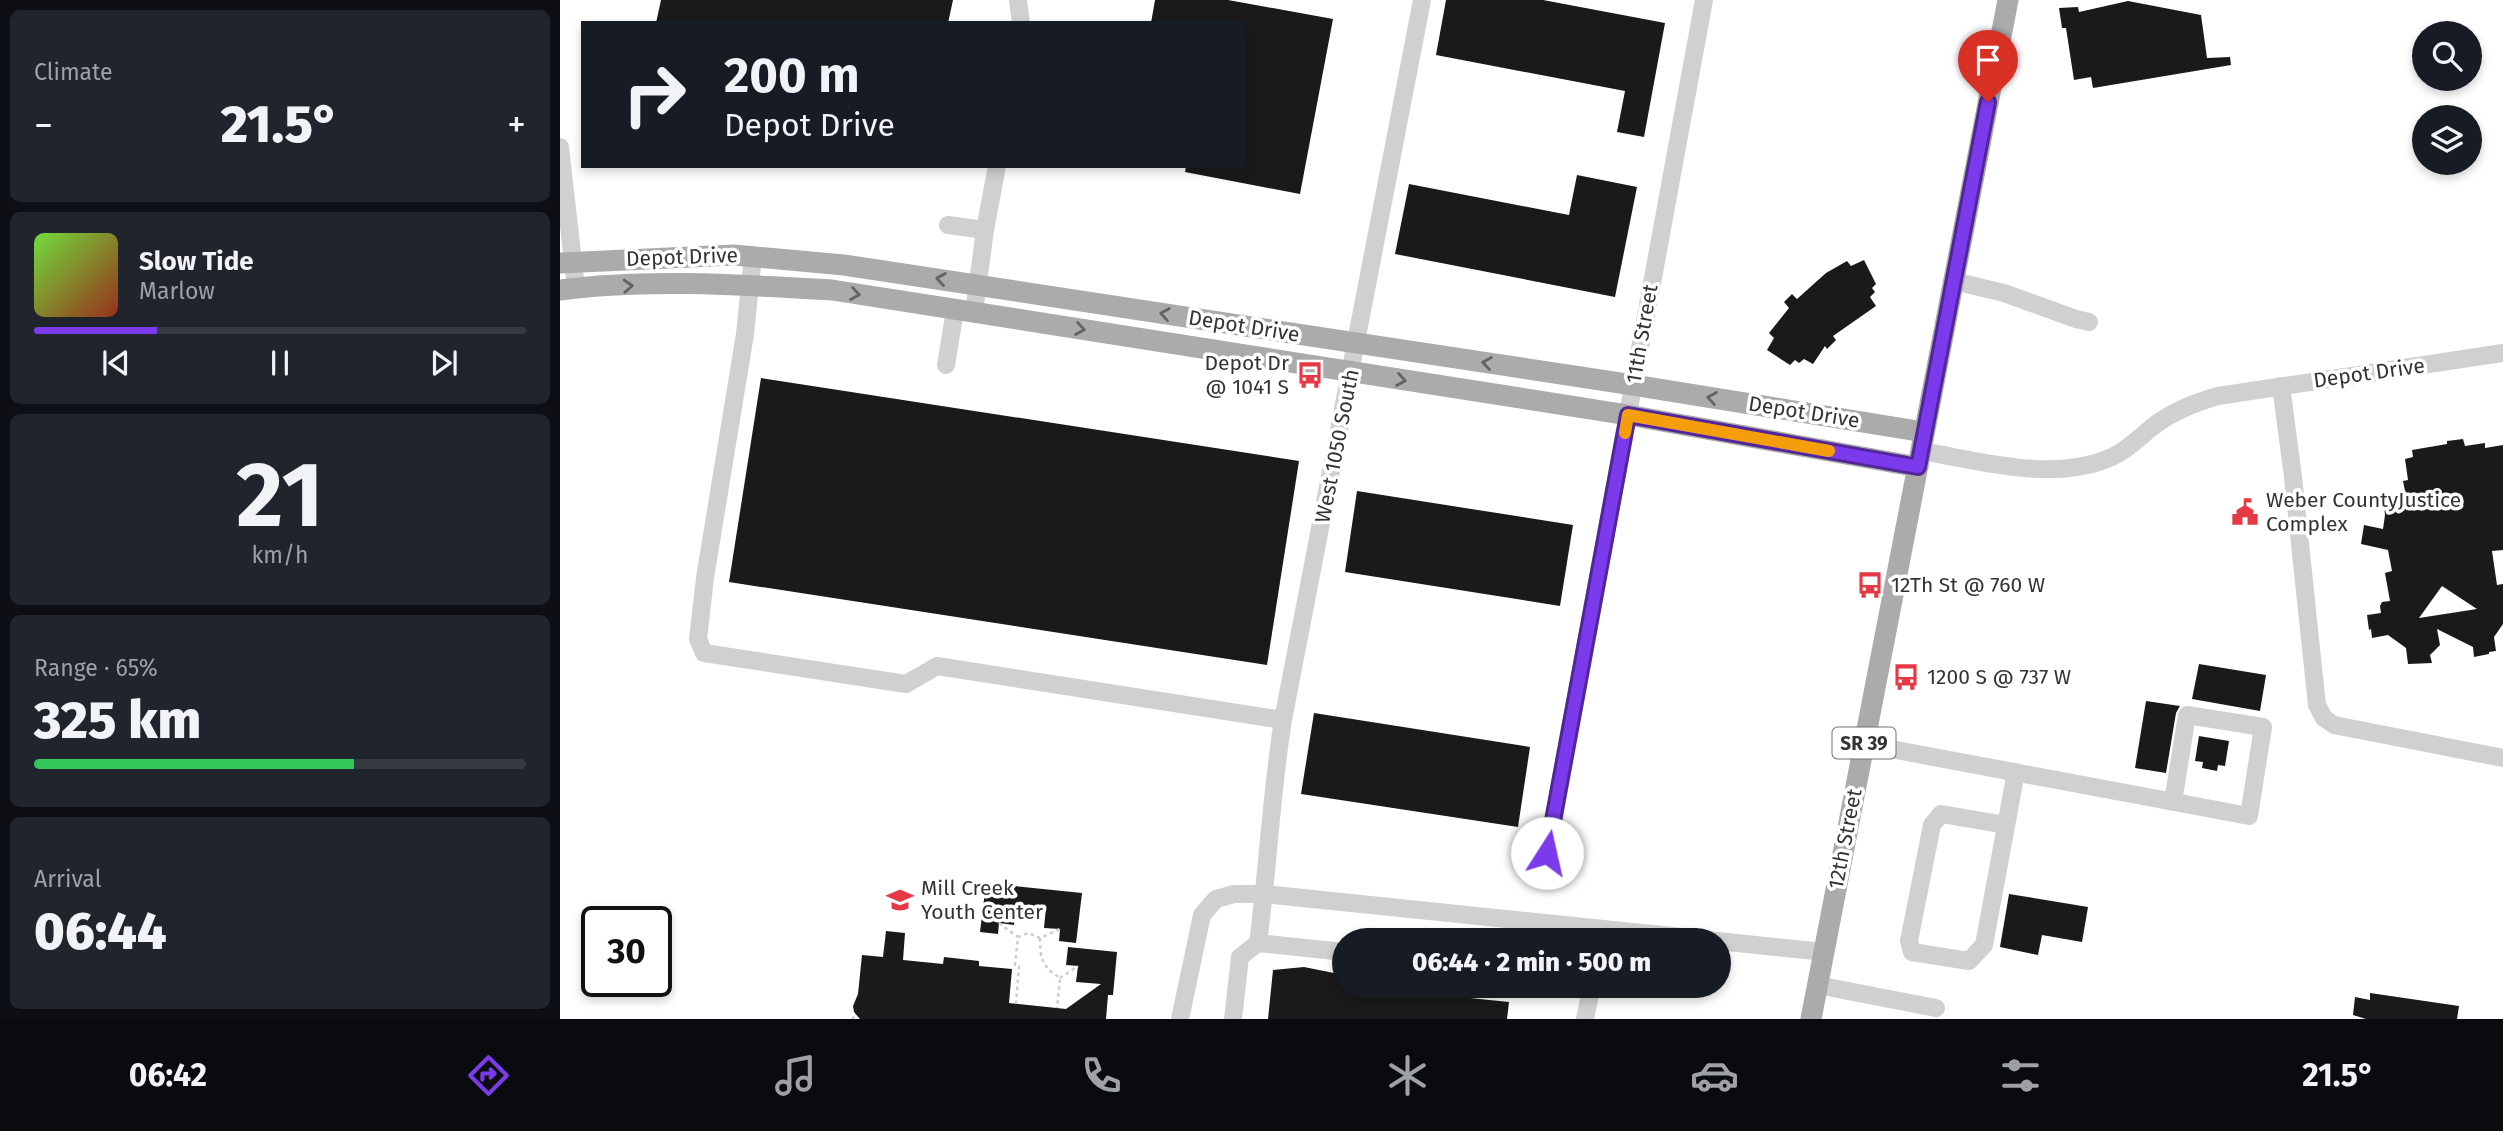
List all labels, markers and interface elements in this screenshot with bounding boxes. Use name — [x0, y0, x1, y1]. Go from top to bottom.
map controls — [2412, 21, 2482, 175]
button: search — [2412, 21, 2482, 91]
pin — [1958, 30, 2018, 102]
icon: arrive — [1969, 41, 2007, 79]
text: 200 m — [724, 46, 860, 105]
icon: right — [609, 49, 700, 140]
text: Climate — [34, 58, 113, 86]
text: 21.5° — [221, 93, 339, 156]
text: − — [34, 102, 53, 148]
text: + — [507, 102, 526, 148]
button: layers — [2412, 105, 2482, 175]
text: Depot Drive — [724, 106, 895, 144]
street label: Depot Drive — [626, 242, 738, 272]
text: Slow Tide — [139, 246, 254, 277]
one-way arrow — [935, 272, 946, 287]
text: Marlow — [139, 277, 215, 305]
one-way arrow — [623, 278, 634, 293]
street label: 11th Street — [1620, 282, 1664, 386]
one-way arrow — [849, 286, 861, 301]
street label: Depot Drive — [1187, 304, 1301, 348]
one-way arrow — [1160, 307, 1171, 322]
one-way arrow — [1074, 321, 1086, 336]
icon: previous — [97, 344, 135, 382]
icon: pause — [261, 344, 299, 382]
icon: next — [425, 344, 463, 382]
place label: Depot Dr @ 1041 S — [1205, 350, 1289, 400]
street label: Depot Drive — [2312, 352, 2426, 394]
one-way arrow — [1481, 356, 1493, 371]
bus stop icon: Depot Dr @ 1041 S — [1295, 360, 1325, 390]
street label: West 1050 South — [1309, 367, 1365, 525]
one-way arrow — [1396, 372, 1407, 387]
street label: Depot Drive — [1747, 390, 1861, 434]
one-way arrow — [1706, 391, 1718, 406]
text: 21 — [236, 441, 324, 550]
place label: Weber CountyJustice Complex — [2266, 487, 2461, 537]
public building icon: Weber CountyJustice Complex — [2230, 497, 2260, 527]
text: km/h — [252, 541, 308, 569]
bus stop icon: 12Th St @ 760 W — [1855, 570, 1885, 600]
place label: 12Th St @ 760 W — [1891, 572, 2045, 598]
text: Range · 65% — [34, 654, 158, 682]
bus stop icon: 1200 S @ 737 W — [1891, 662, 1921, 692]
place label: 1200 S @ 737 W — [1927, 664, 2071, 690]
text: 325 km — [34, 689, 201, 752]
road number: SR 39 — [1832, 728, 1896, 758]
street label: 12th Street — [1823, 786, 1868, 892]
position arrow — [1510, 816, 1584, 890]
text: Arrival — [34, 865, 101, 893]
place label: Mill Creek Youth Center — [921, 875, 1043, 925]
school or university icon: Mill Creek Youth Center — [885, 885, 915, 915]
text: 06:44 — [34, 900, 167, 963]
speed limit sign: 30 — [581, 906, 672, 997]
text: 06:44 · 2 min · 500 m — [1412, 947, 1651, 978]
icon: directions — [464, 1051, 513, 1100]
icon: music — [771, 1051, 820, 1100]
icon: phone — [1077, 1051, 1126, 1100]
icon: climate — [1383, 1051, 1432, 1100]
icon: car — [1690, 1051, 1739, 1100]
icon: filters — [1996, 1051, 2045, 1100]
text: 06:42 — [129, 1056, 207, 1094]
text: 21.5° — [2302, 1056, 2374, 1094]

